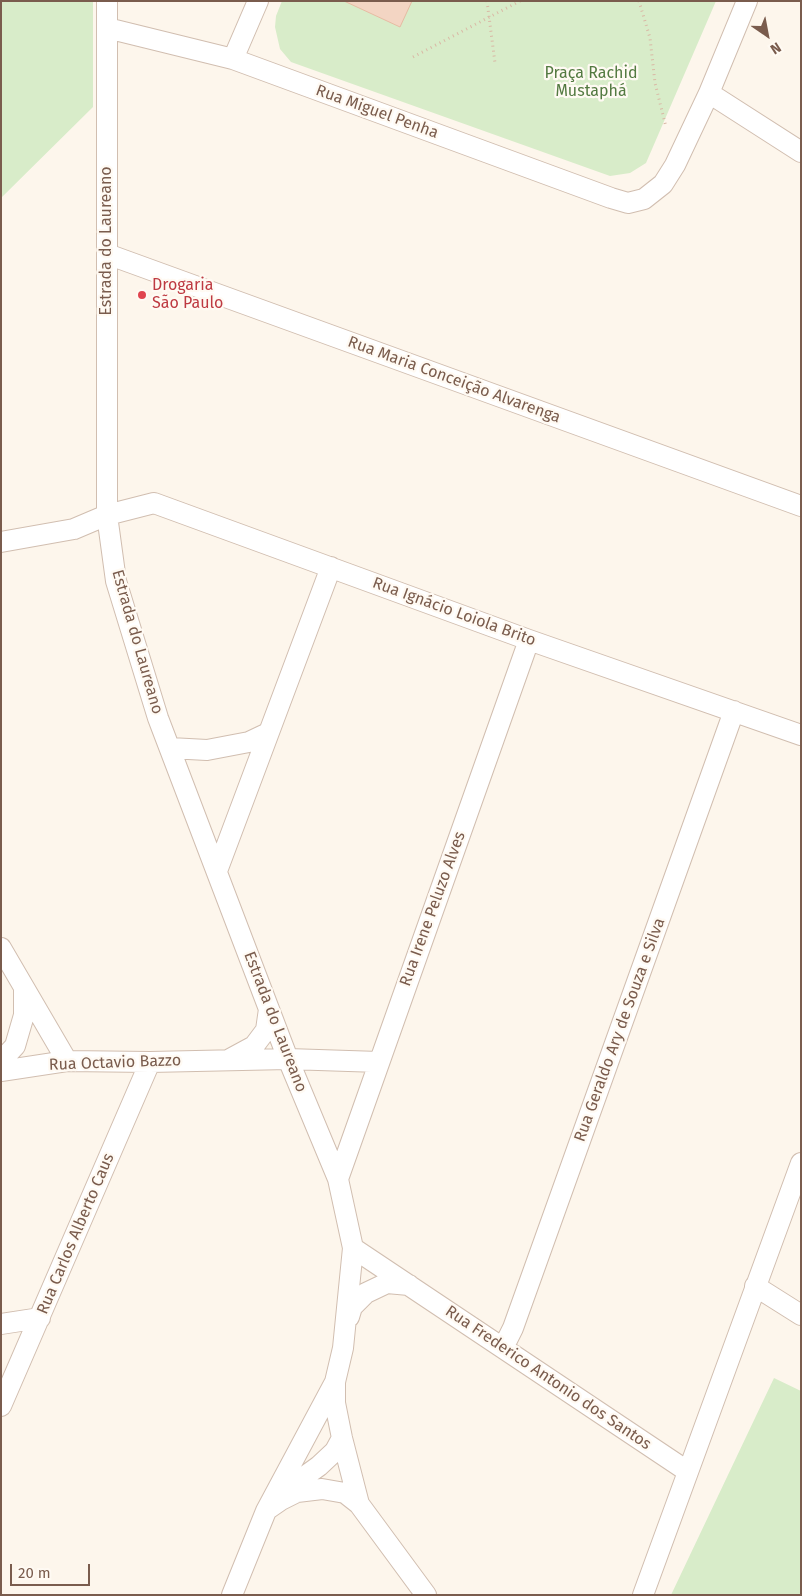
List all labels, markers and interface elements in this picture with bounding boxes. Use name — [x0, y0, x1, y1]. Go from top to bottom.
north arrow — [742, 10, 792, 60]
text: N — [767, 38, 784, 58]
park label: Praça Rachid Mustaphá — [544, 64, 638, 102]
street label: Rua Miguel Penha — [313, 81, 441, 143]
street label: Estrada do Laureano — [97, 166, 117, 316]
place label: Drogaria São Paulo — [152, 276, 223, 314]
marker: Drogaria São Paulo — [136, 289, 148, 301]
street label: Rua Maria Conceição Alvarenga — [345, 333, 563, 427]
street label: Estrada do Laureano — [107, 568, 167, 716]
street label: Rua Ignácio Loiola Brito — [370, 573, 538, 651]
street label: Rua Irene Peluzo Alves — [396, 829, 470, 989]
street label: Rua Geraldo Ary de Souza e Silva — [570, 915, 670, 1145]
street label: Estrada do Laureano — [239, 949, 311, 1095]
street label: Rua Octavio Bazzo — [49, 1051, 181, 1075]
street label: Rua Carlos Alberto Caus — [33, 1151, 119, 1317]
street label: Rua Frederico Antonio dos Santos — [441, 1302, 655, 1454]
scale bar — [12, 1554, 92, 1586]
text: 20 m — [18, 1564, 51, 1582]

